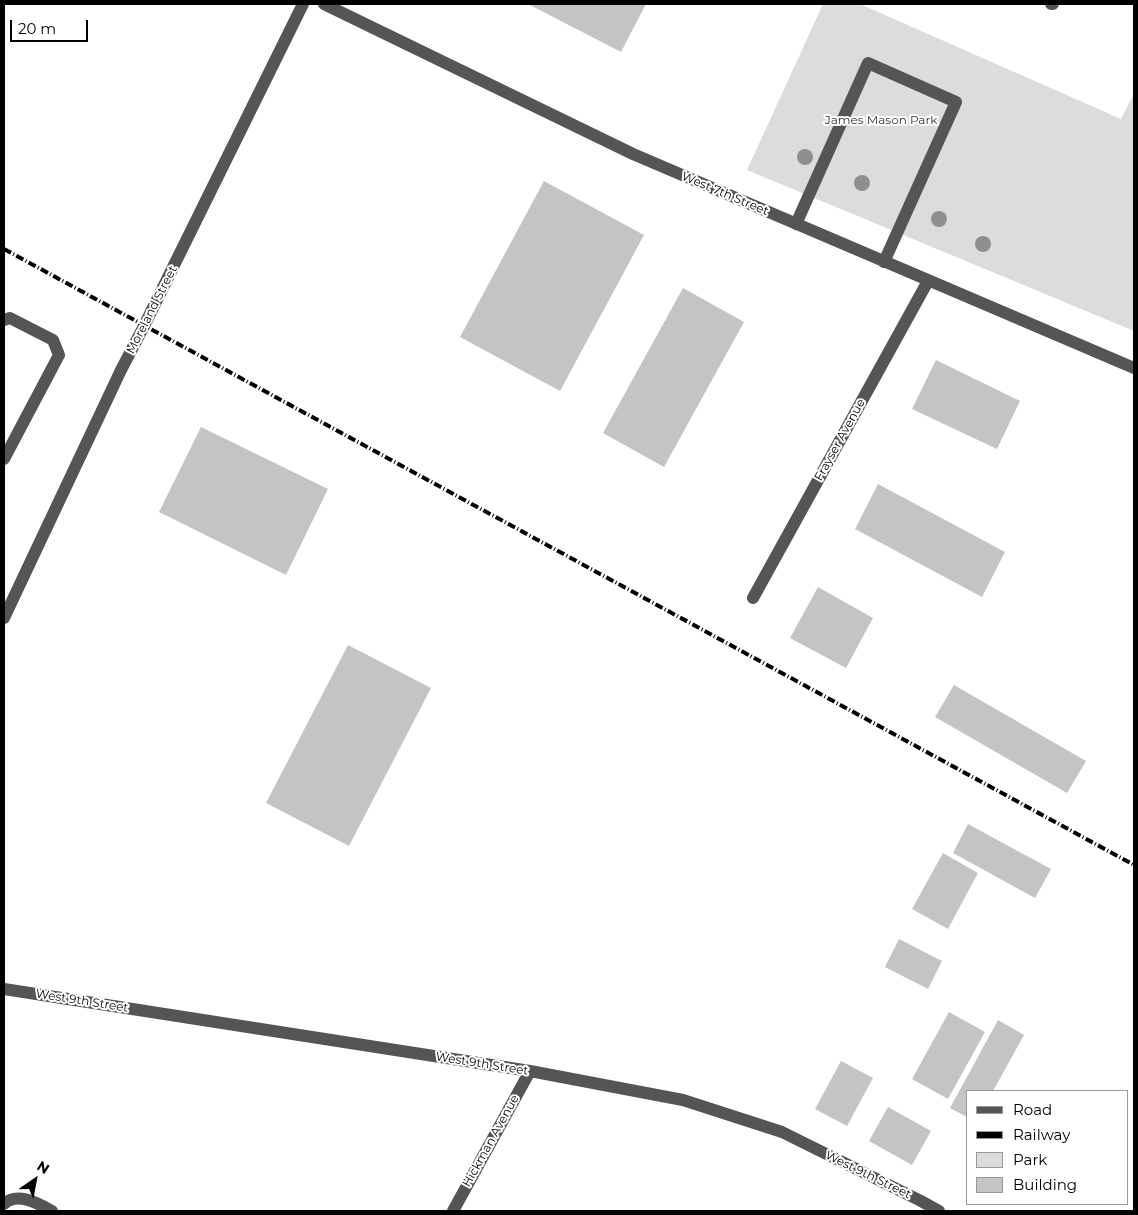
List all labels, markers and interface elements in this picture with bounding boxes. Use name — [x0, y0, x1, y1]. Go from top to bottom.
scale bar — [12, 10, 90, 42]
text: 20 m — [18, 19, 56, 38]
park label: James Mason Park — [825, 113, 937, 127]
street label: West 7th Street — [679, 169, 771, 219]
street label: Moreland Street — [124, 264, 180, 356]
street label: Frayser Avenue — [812, 397, 868, 483]
street label: West 9th Street — [35, 987, 129, 1015]
street label: West 9th Street — [435, 1050, 529, 1078]
legend — [966, 1090, 1128, 1205]
street label: Hickman Avenue — [460, 1092, 522, 1190]
text: Road — [1013, 1100, 1052, 1119]
text: Railway — [1013, 1125, 1070, 1144]
street label: West 9th Street — [823, 1148, 913, 1202]
text: Park — [1013, 1150, 1047, 1169]
north arrow — [10, 1155, 60, 1205]
text: N — [34, 1157, 53, 1178]
text: Building — [1013, 1175, 1077, 1194]

